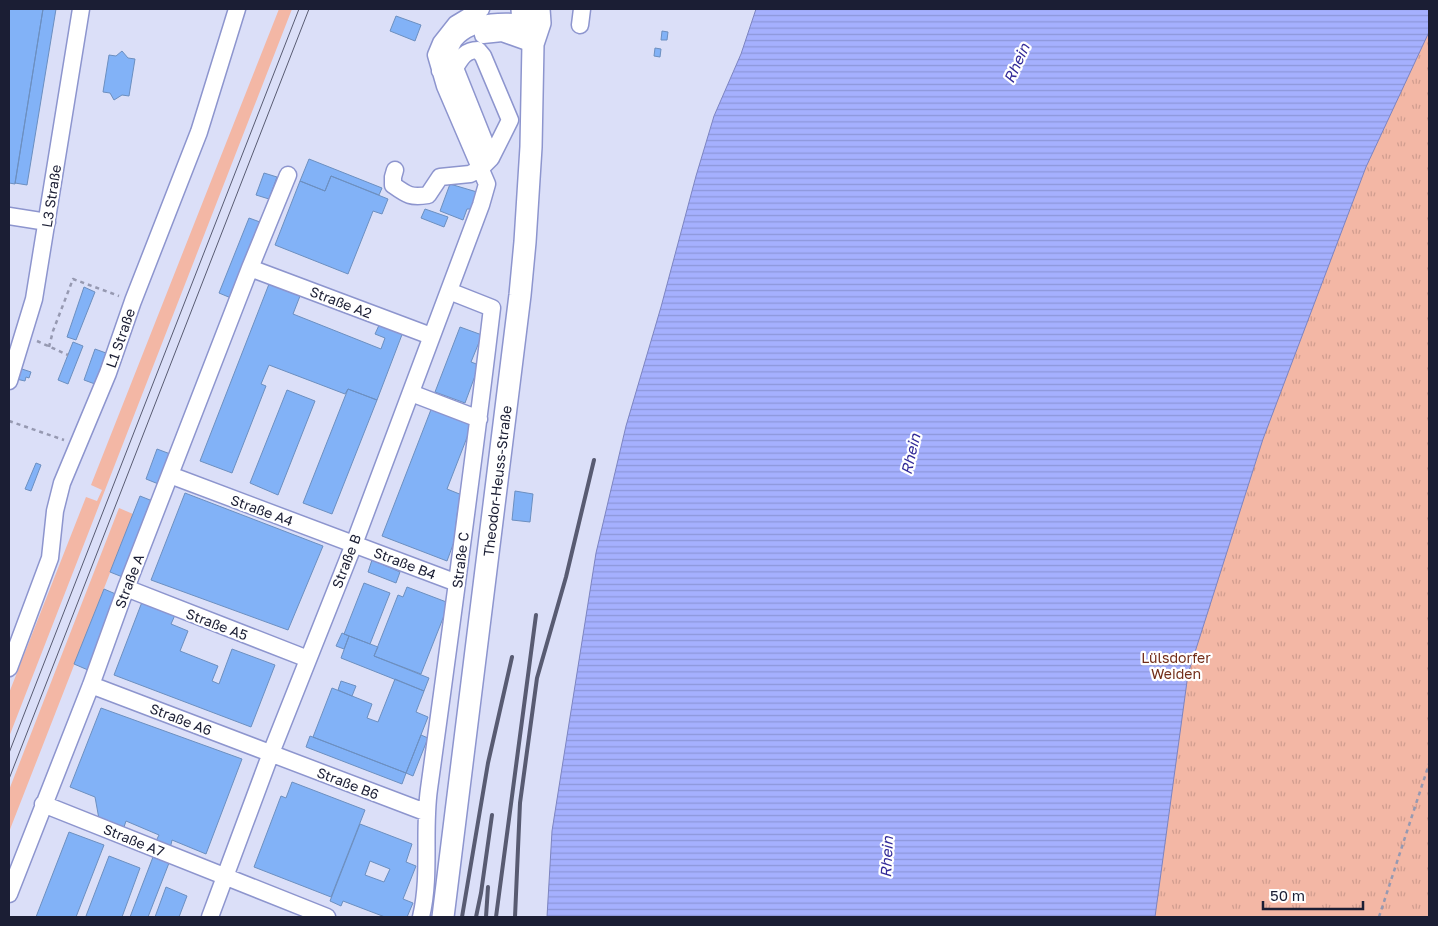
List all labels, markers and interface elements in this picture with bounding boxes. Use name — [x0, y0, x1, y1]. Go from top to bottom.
water label: Rhein — [999, 40, 1033, 86]
street label: L3 Straße — [38, 163, 64, 229]
street label: Straße A2 — [308, 282, 374, 322]
street label: L1 Straße — [102, 306, 138, 370]
street label: Theodor-Heuss-Straße — [479, 405, 515, 557]
water label: Rhein — [897, 431, 924, 476]
street label: Straße A4 — [228, 491, 296, 529]
street label: Straße C — [448, 531, 472, 589]
street label: Straße B — [328, 532, 364, 590]
street label: Straße B4 — [372, 543, 438, 583]
street label: Straße A — [111, 551, 147, 610]
street label: Straße A5 — [184, 604, 250, 644]
park label: Lülsdorfer Weiden — [1141, 649, 1211, 682]
street label: Straße A6 — [148, 699, 214, 739]
street label: Straße B6 — [315, 763, 381, 803]
street label: Straße A7 — [101, 820, 167, 860]
water label: Rhein — [876, 835, 896, 878]
scale bar — [1263, 878, 1363, 910]
text: 50 m — [1270, 886, 1305, 904]

